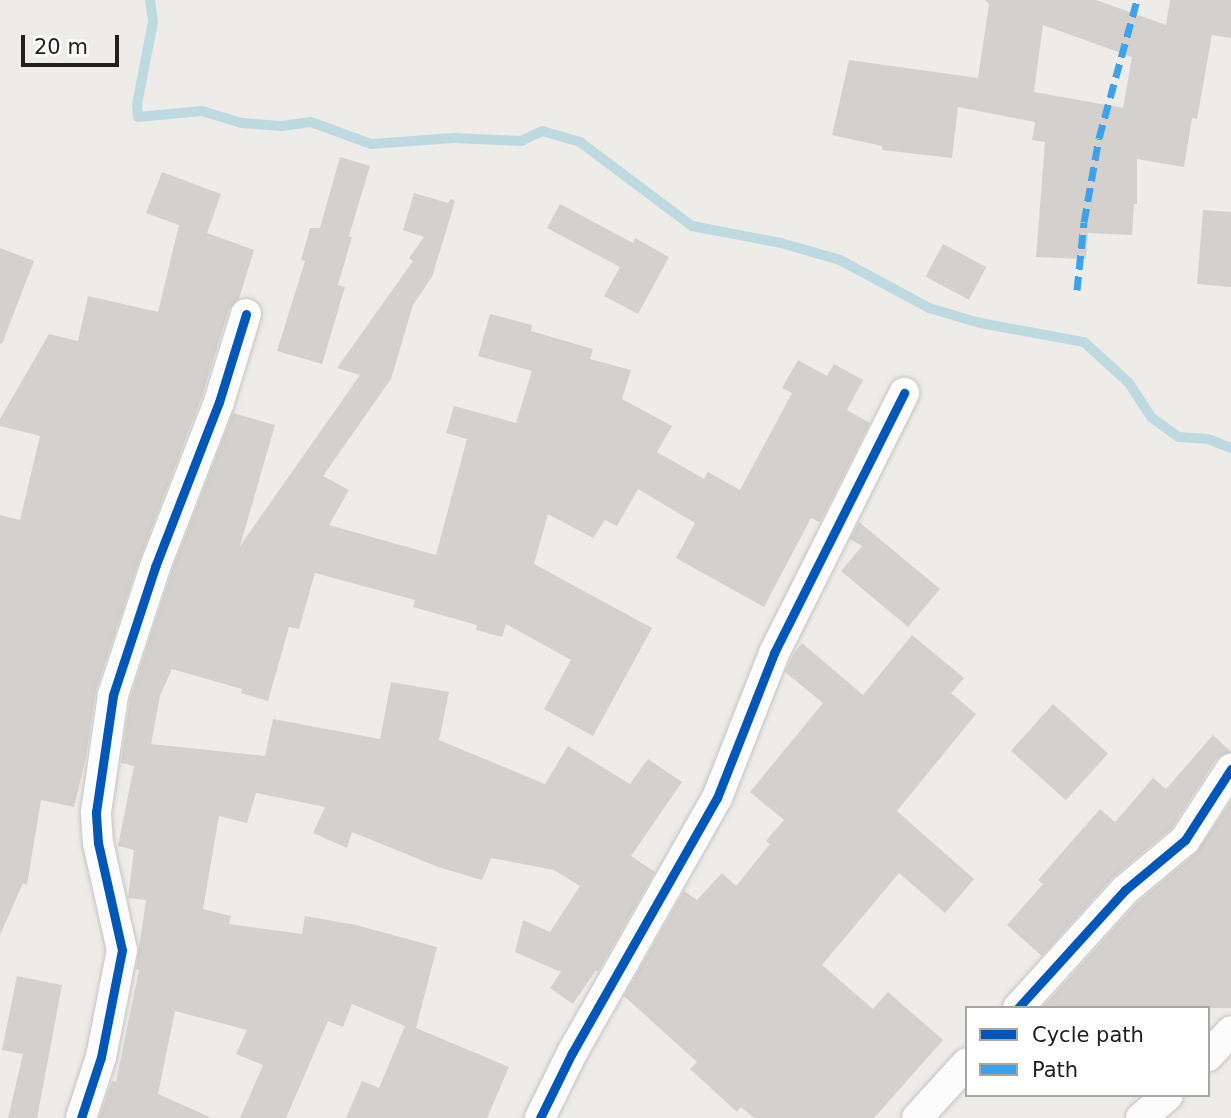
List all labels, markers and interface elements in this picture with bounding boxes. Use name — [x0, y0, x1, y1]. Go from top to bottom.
scale bar — [24, 21, 122, 65]
text: 20 m — [34, 35, 88, 59]
legend — [965, 1006, 1210, 1097]
text: Cycle path — [1032, 1023, 1144, 1047]
text: Path — [1032, 1058, 1078, 1082]

